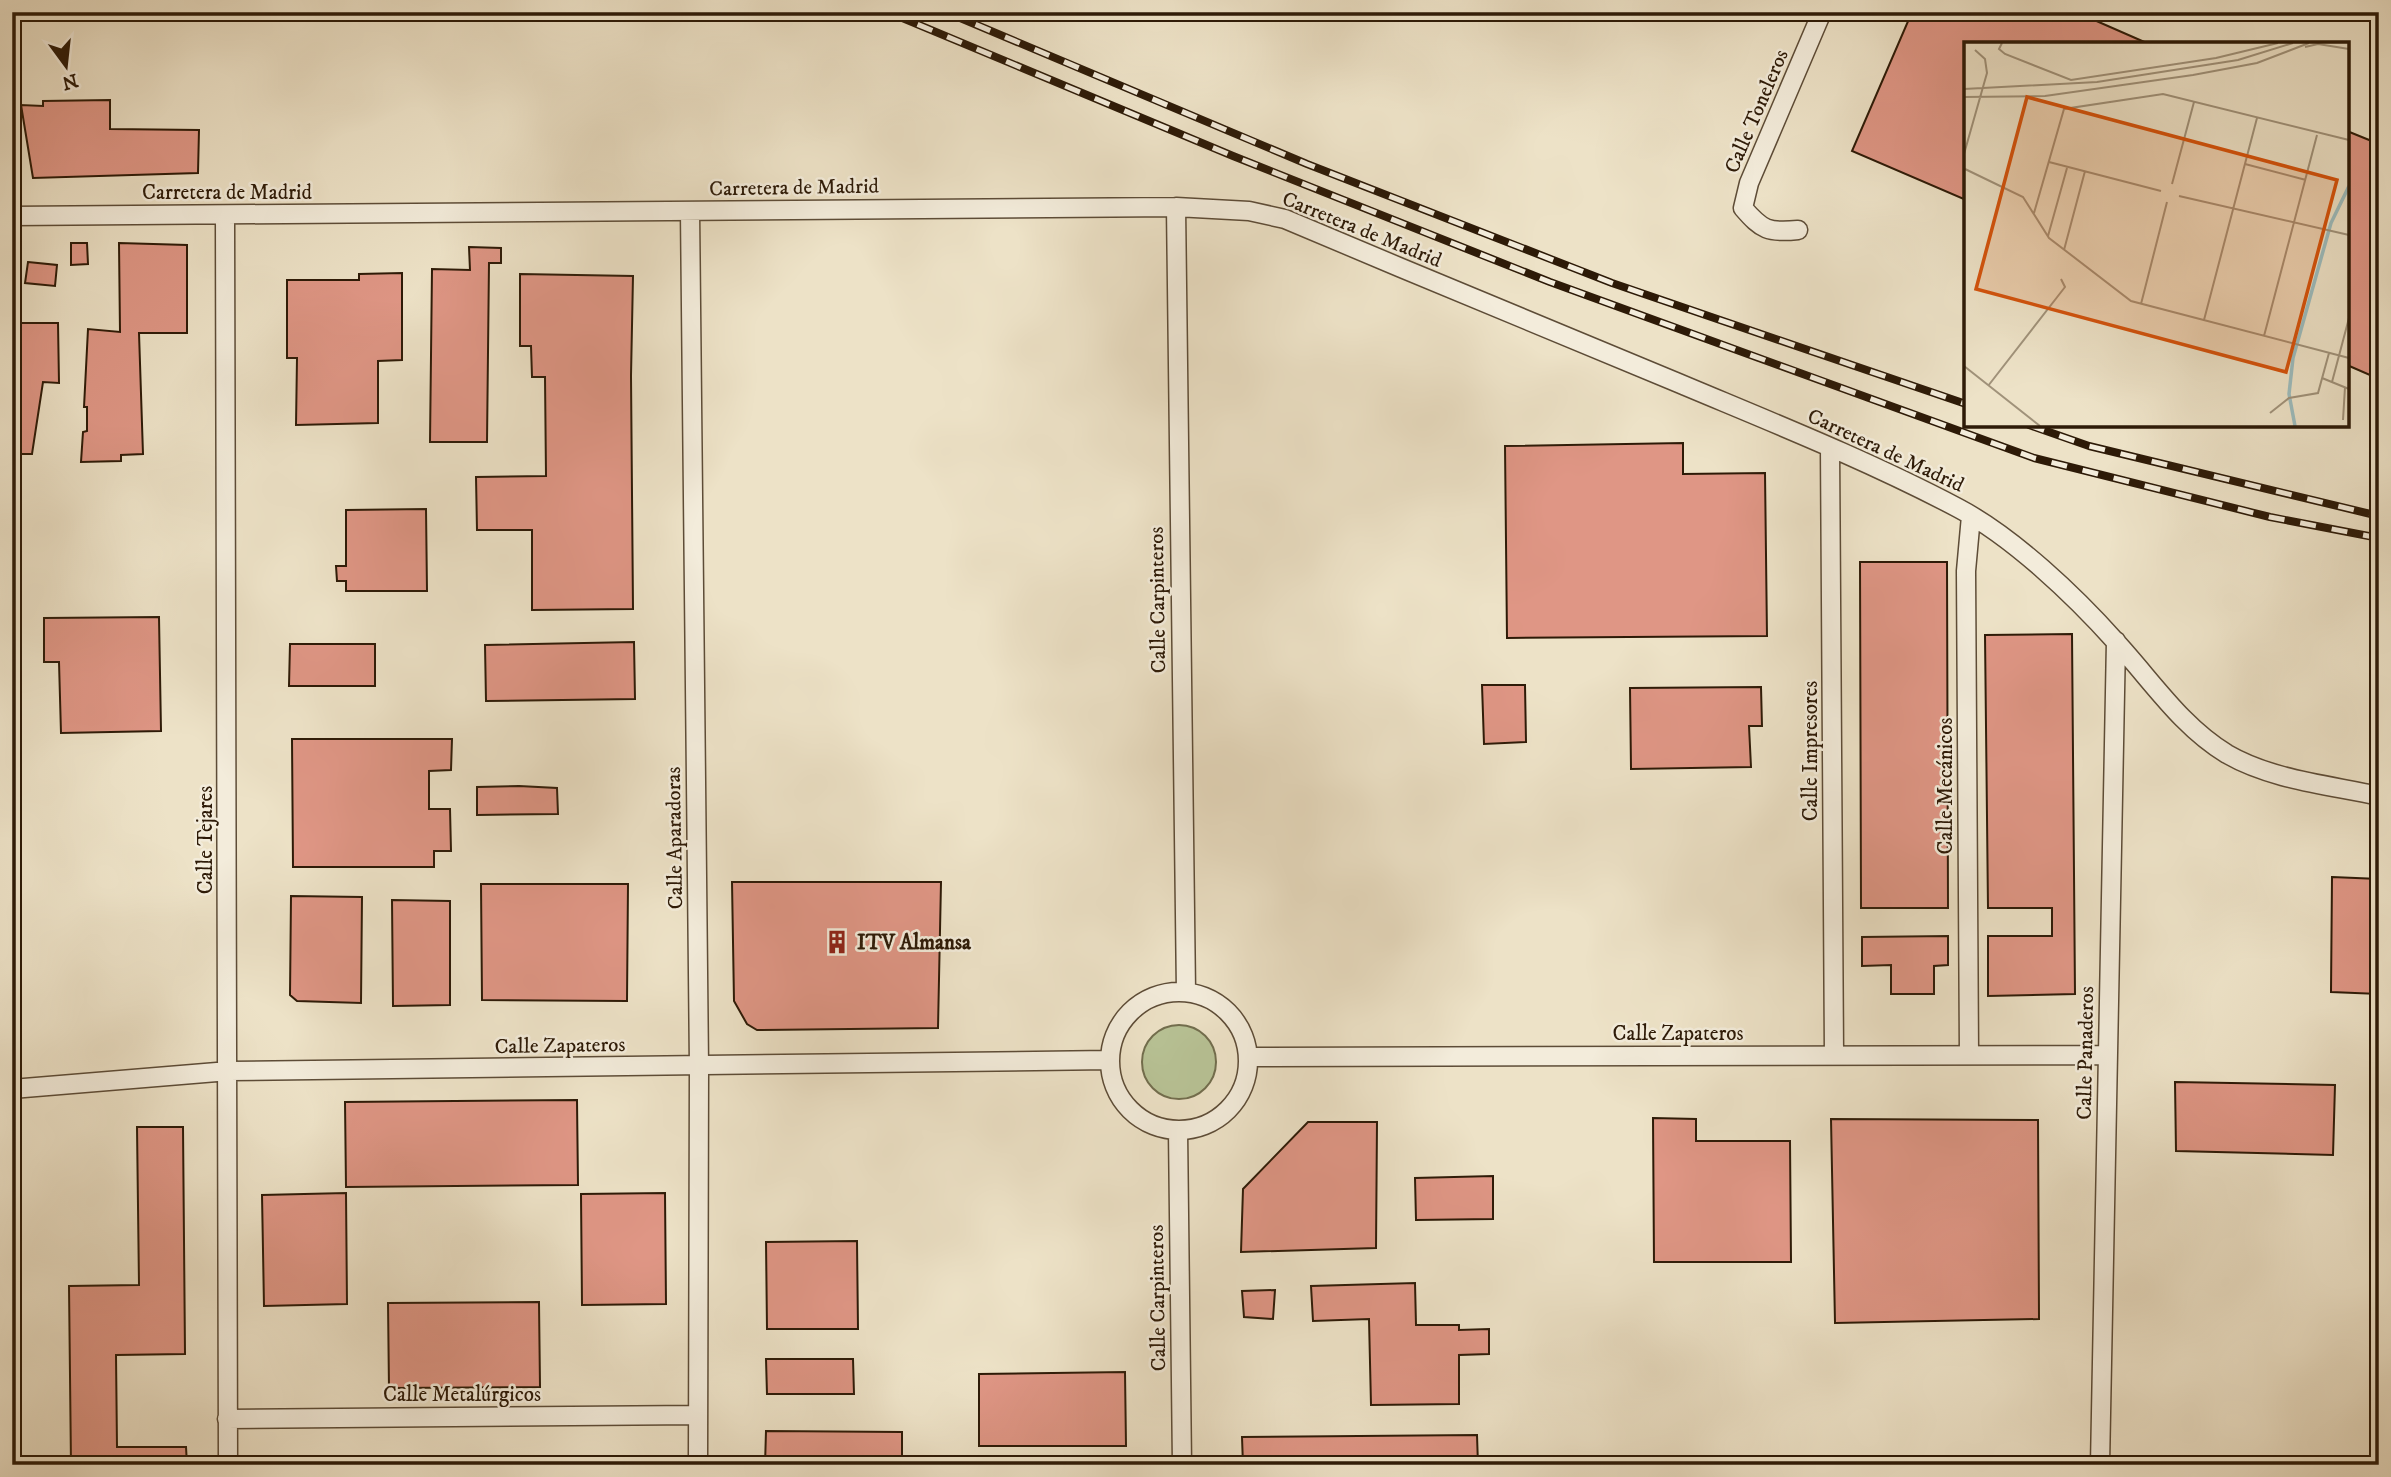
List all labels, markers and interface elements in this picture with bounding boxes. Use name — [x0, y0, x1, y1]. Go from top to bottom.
north arrow — [32, 32, 102, 102]
inset map — [1964, 42, 2349, 427]
street label: Calle Toneleros — [1719, 46, 1795, 177]
text: N — [59, 68, 81, 94]
street label: Carretera de Madrid — [709, 174, 880, 202]
street label: Carretera de Madrid — [142, 180, 312, 206]
street label: Carretera de Madrid — [1278, 186, 1446, 274]
street label: Carretera de Madrid — [1803, 403, 1969, 499]
street label: Calle Carpinteros — [1144, 526, 1172, 674]
street label: Calle Impresores — [1798, 681, 1824, 821]
street label: Calle Mecánicos — [1933, 718, 1959, 854]
street label: Calle Aparadoras — [661, 766, 689, 909]
street label: Calle Tejares — [193, 786, 219, 894]
building icon: ITV Almansa — [823, 928, 851, 956]
place label: ITV Almansa — [857, 930, 972, 956]
street label: Calle Panaderos — [2072, 986, 2100, 1120]
street label: Calle Zapateros — [1613, 1021, 1743, 1047]
street label: Calle Zapateros — [494, 1032, 626, 1060]
street label: Calle Carpinteros — [1144, 1224, 1172, 1372]
street label: Calle Metalúrgicos — [383, 1382, 541, 1408]

